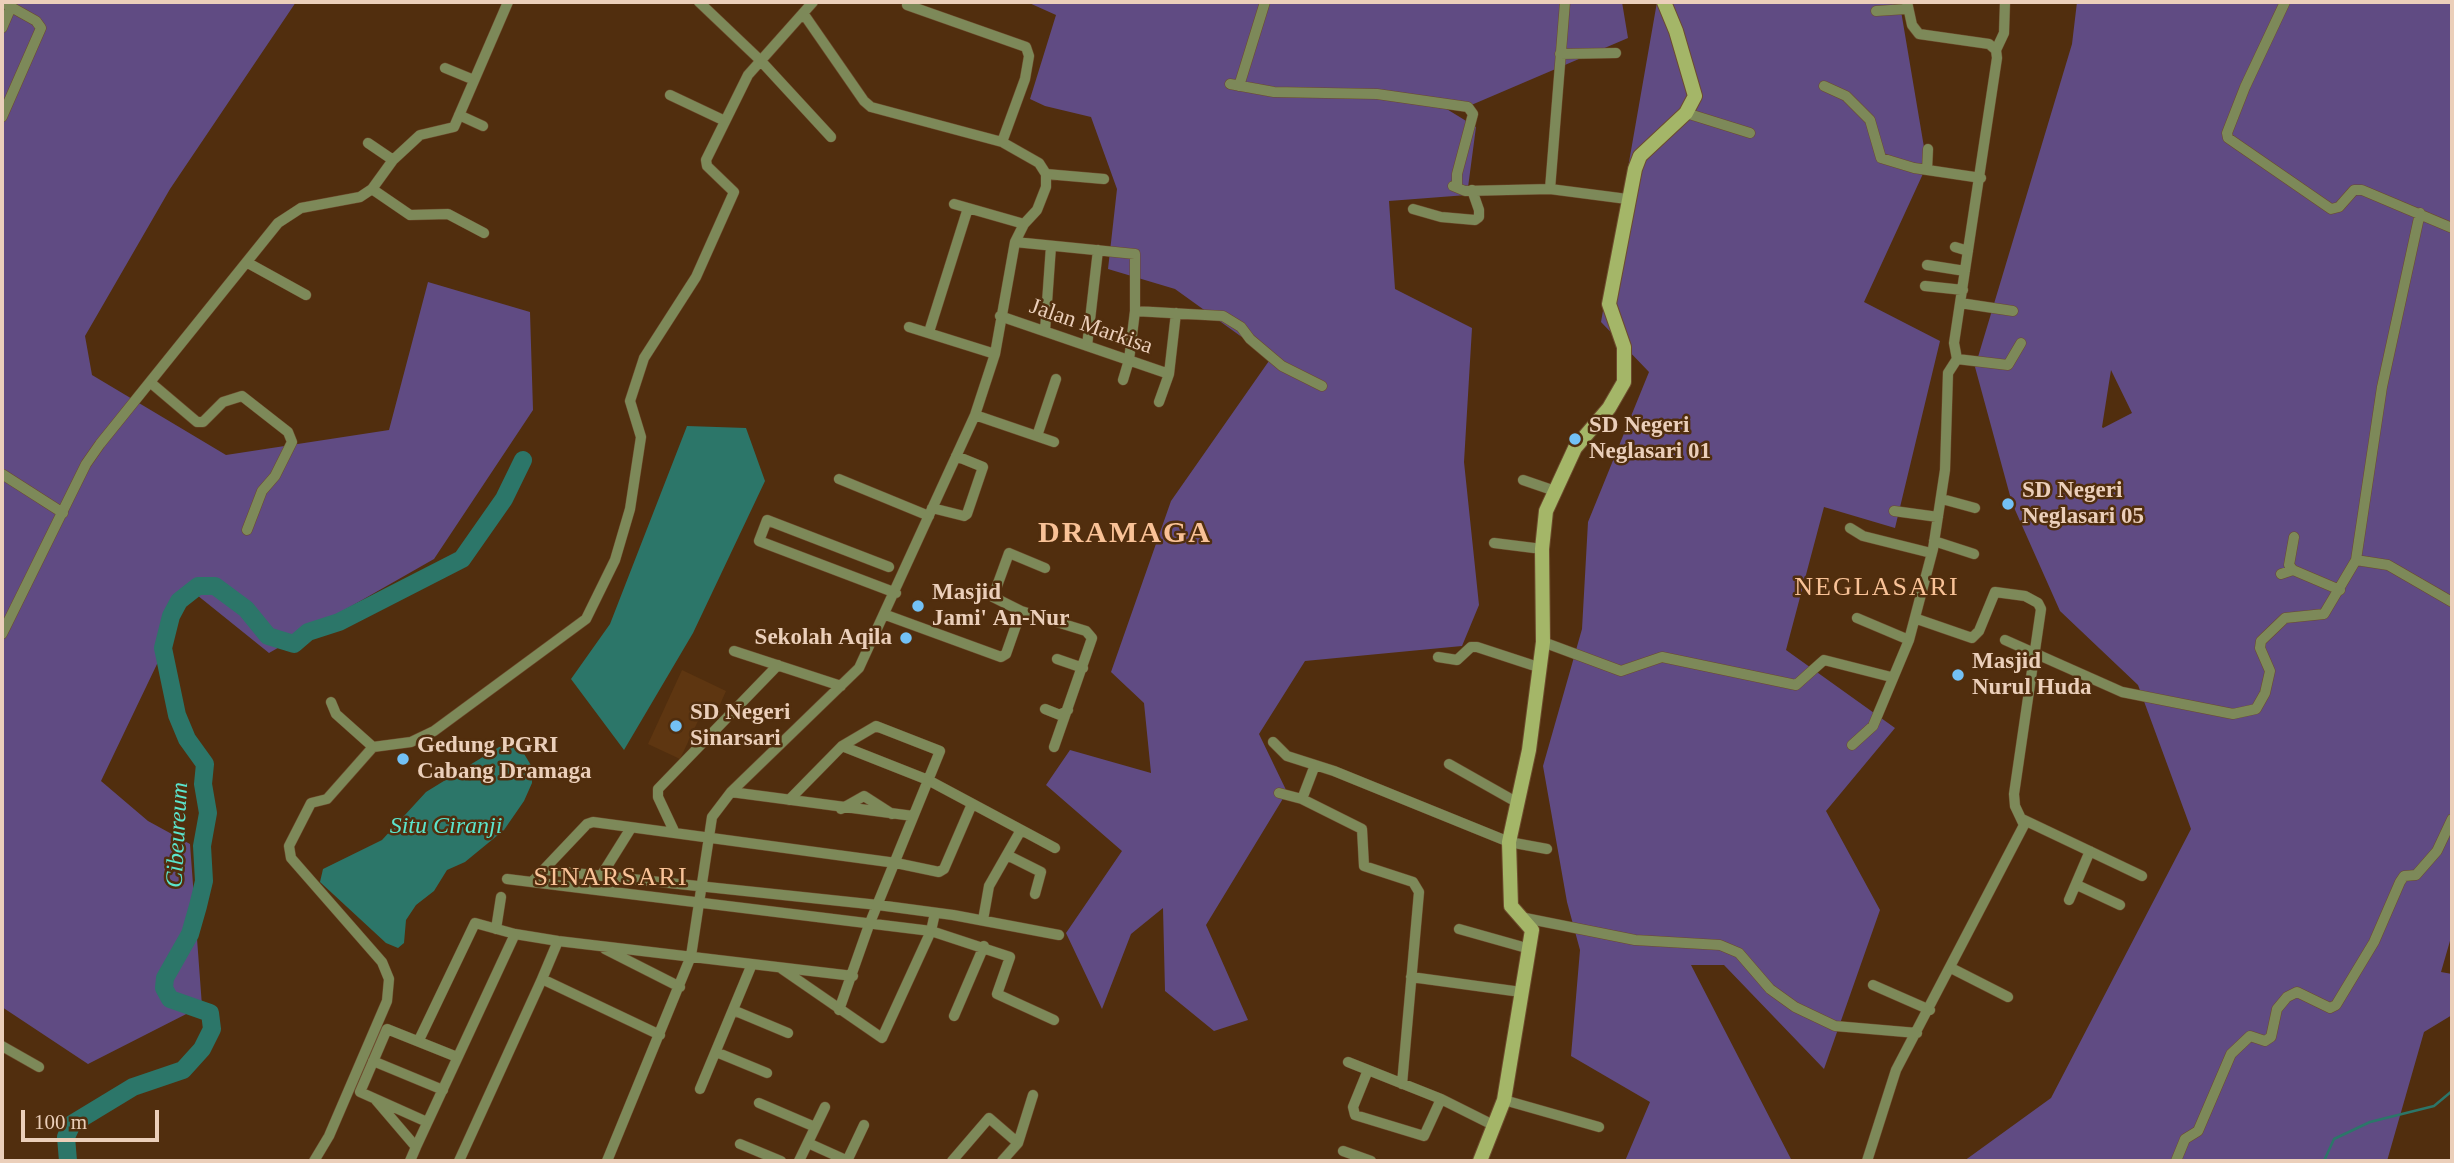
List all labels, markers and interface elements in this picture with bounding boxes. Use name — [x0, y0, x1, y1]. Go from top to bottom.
street label: Jalan Markisa — [1026, 293, 1156, 361]
place label: SD Negeri Neglasari 01 — [1589, 412, 1711, 466]
marker: SD Negeri Neglasari 01 — [1567, 431, 1583, 447]
place label: SD Negeri Neglasari 05 — [2022, 477, 2144, 531]
marker: SD Negeri Neglasari 05 — [2000, 496, 2016, 512]
district label: DRAMAGA — [1039, 516, 1211, 552]
district label: NEGLASARI — [1795, 572, 1959, 604]
place label: Masjid Jami' An-Nur — [932, 579, 1069, 633]
marker: Masjid Jami' An-Nur — [910, 598, 926, 614]
place label: Sekolah Aqila — [755, 624, 892, 652]
marker: Sekolah Aqila — [898, 630, 914, 646]
place label: Masjid Nurul Huda — [1972, 648, 2092, 702]
marker: Masjid Nurul Huda — [1950, 667, 1966, 683]
place label: SD Negeri Sinarsari — [690, 699, 790, 753]
marker: SD Negeri Sinarsari — [668, 718, 684, 734]
place label: Gedung PGRI Cabang Dramaga — [417, 732, 591, 786]
marker: Gedung PGRI Cabang Dramaga — [395, 751, 411, 767]
water label: Cibeureum — [161, 781, 195, 889]
water label: Situ Ciranji — [390, 813, 502, 841]
district label: SINARSARI — [535, 862, 687, 894]
scale bar — [24, 1096, 163, 1140]
text: 100 m — [34, 1110, 87, 1134]

